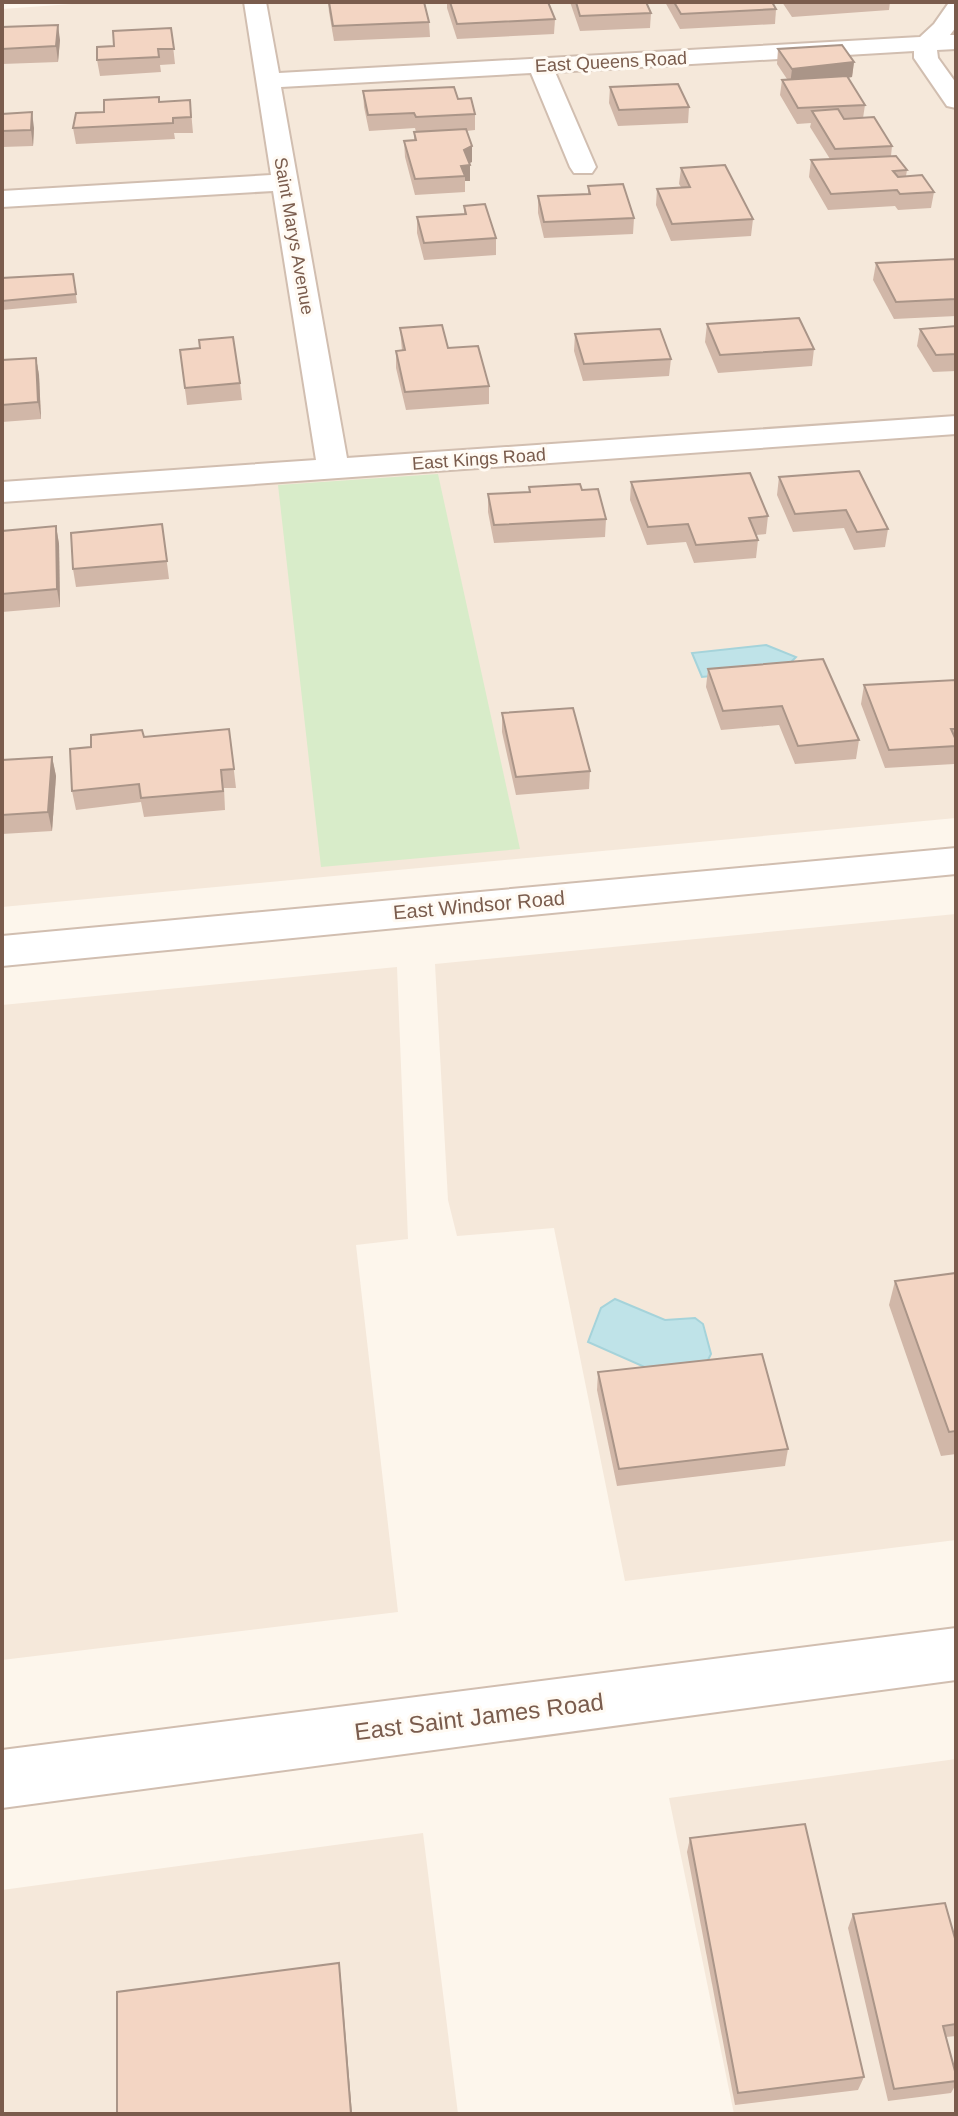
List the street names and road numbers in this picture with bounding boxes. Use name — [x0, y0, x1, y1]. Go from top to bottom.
street label: East Queens Road — [535, 48, 687, 76]
street label: Saint Marys Avenue — [270, 156, 318, 316]
street label: East Kings Road — [411, 444, 547, 474]
street label: East Windsor Road — [392, 887, 566, 923]
street label: East Saint James Road — [353, 1688, 605, 1745]

